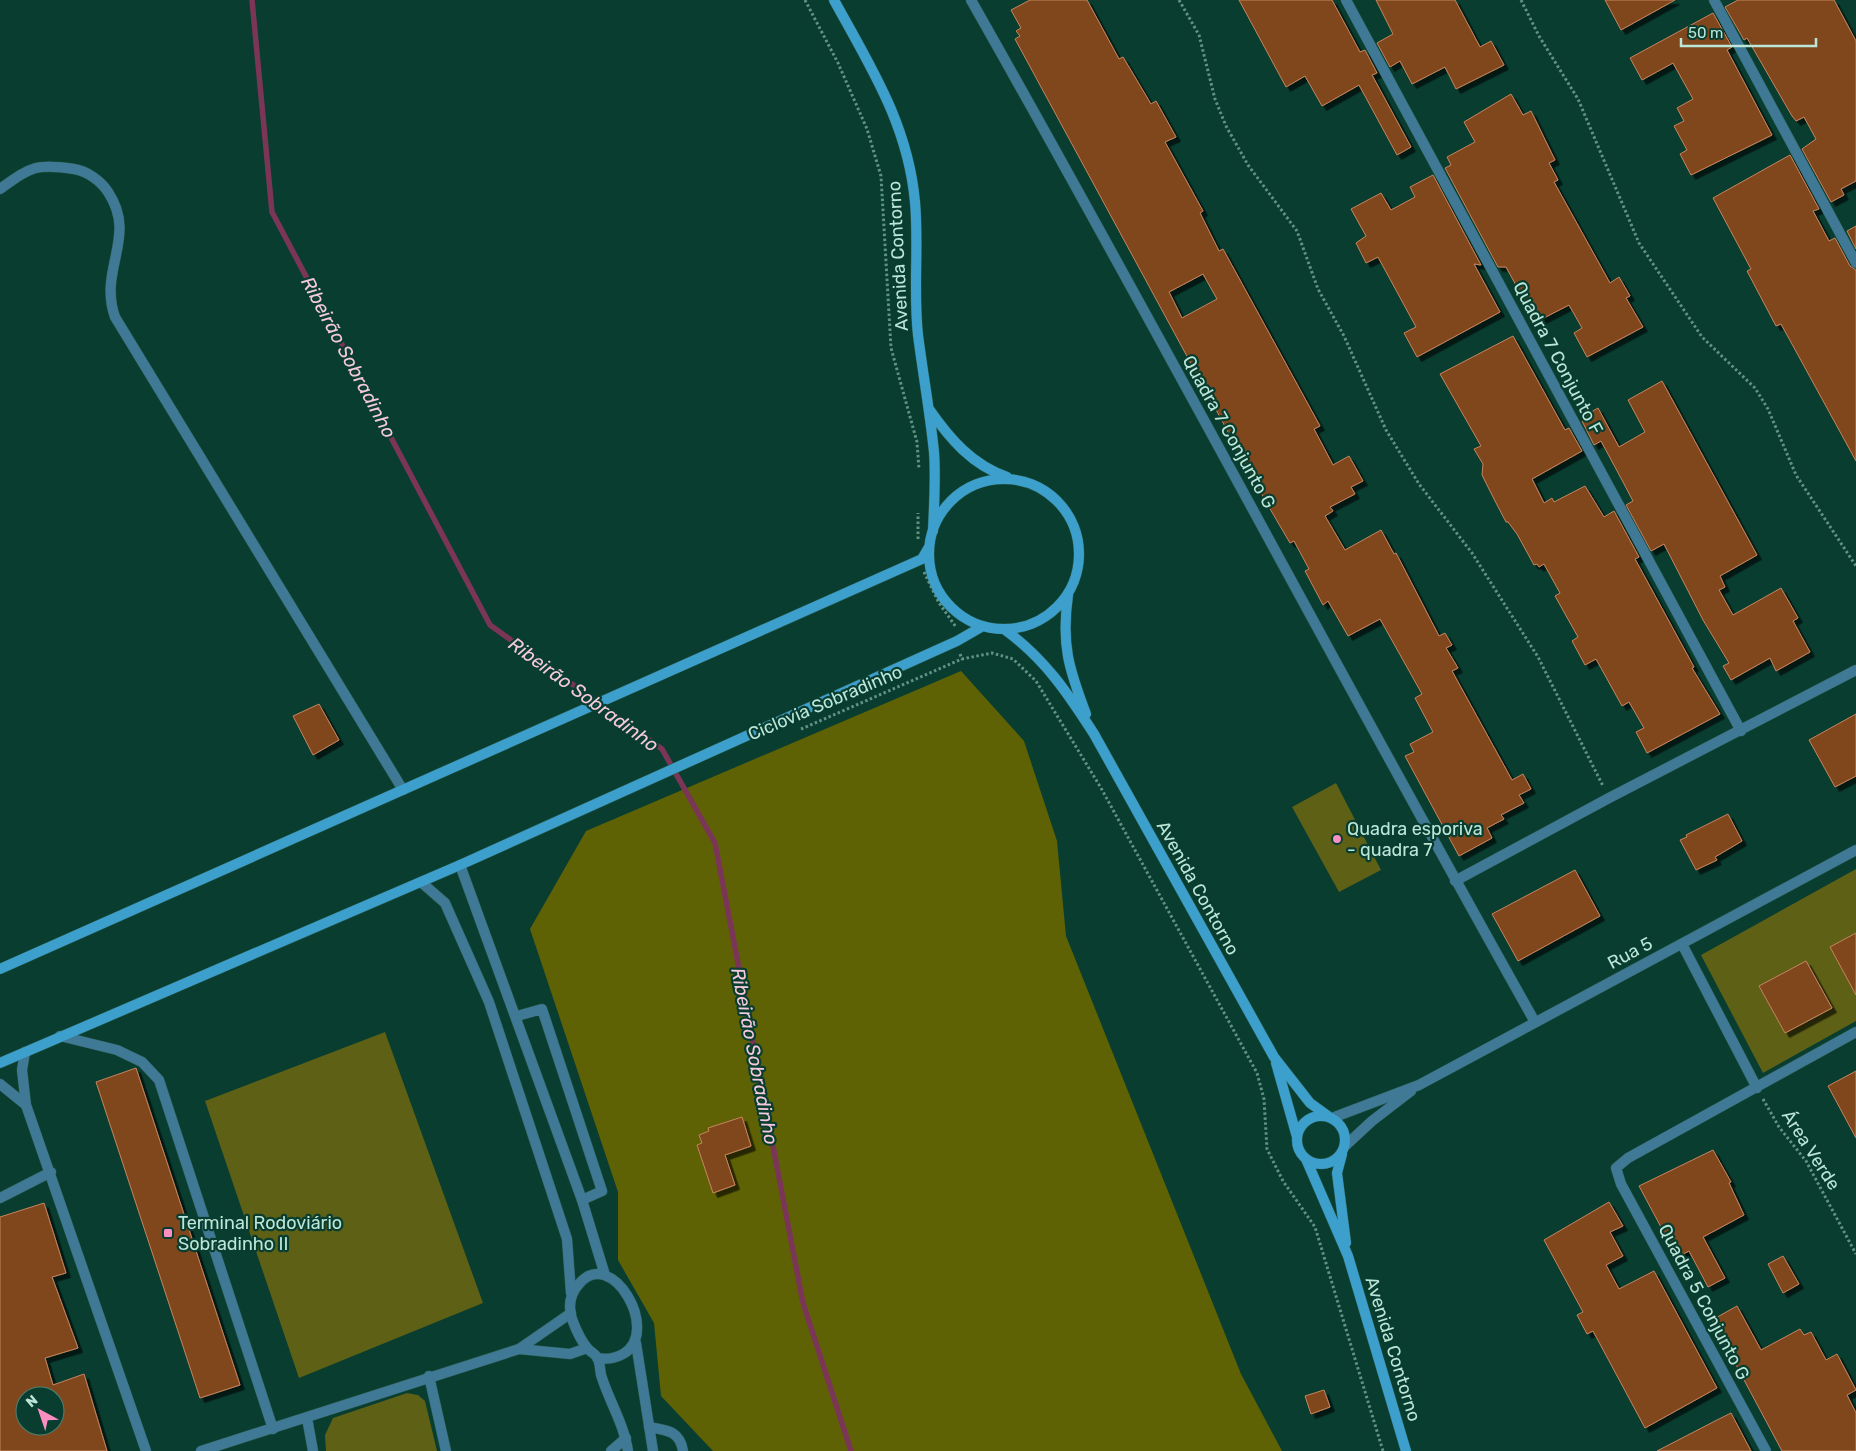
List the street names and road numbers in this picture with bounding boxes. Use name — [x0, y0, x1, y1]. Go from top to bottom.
street label: Avenida Contorno — [883, 180, 913, 332]
street label: Quadra 7 Conjunto F — [1508, 278, 1608, 438]
street label: Quadra 7 Conjunto G — [1178, 352, 1280, 512]
street label: Ciclovia Sobradinho — [745, 661, 905, 745]
street label: Avenida Contorno — [1152, 817, 1244, 959]
street label: Rua 5 — [1604, 932, 1656, 974]
street label: Área Verde — [1777, 1106, 1845, 1194]
street label: Quadra 5 Conjunto G — [1654, 1220, 1754, 1384]
street label: Avenida Contorno — [1361, 1274, 1425, 1424]

